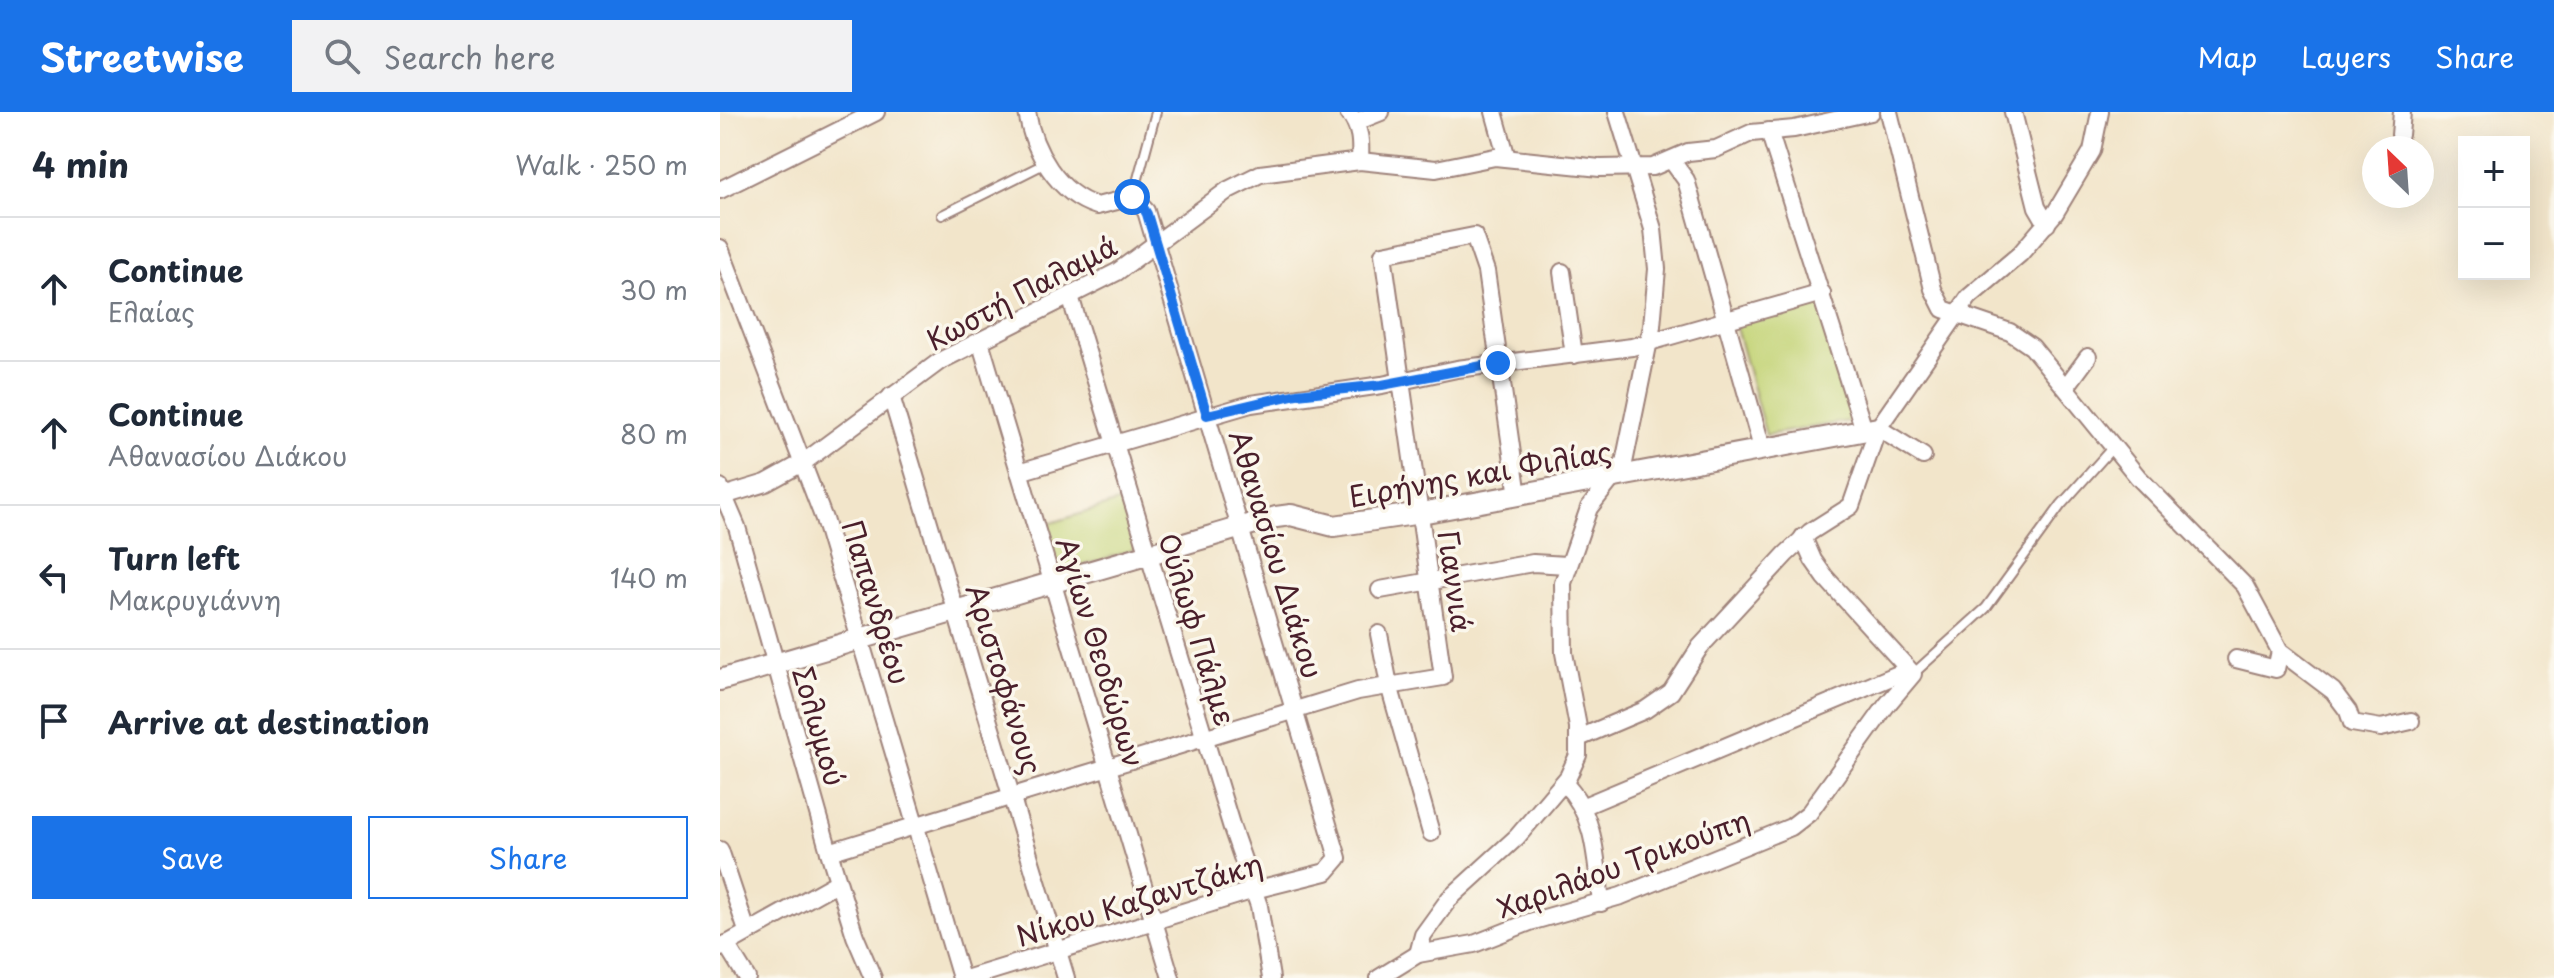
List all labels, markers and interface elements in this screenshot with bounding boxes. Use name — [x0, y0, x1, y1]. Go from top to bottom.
search box — [292, 20, 852, 92]
text: Streetwise — [40, 28, 244, 85]
icon: search — [320, 34, 364, 78]
text: Search here — [384, 34, 555, 79]
text: Map — [2197, 35, 2257, 78]
text: Layers — [2301, 35, 2391, 78]
text: Share — [2435, 35, 2514, 78]
north arrow — [2362, 136, 2434, 208]
map controls — [2458, 136, 2530, 280]
button: + — [2458, 136, 2530, 208]
text: 4 min — [32, 138, 129, 190]
text: Walk · 250 m — [515, 145, 688, 184]
route start — [1114, 179, 1150, 215]
button: − — [2458, 208, 2530, 280]
street label: Κωστή Παλαμά — [918, 223, 1124, 361]
text: Continue — [108, 247, 243, 292]
icon: ahead — [32, 267, 76, 311]
text: 30 m — [620, 270, 688, 309]
text: Ελαίας — [108, 292, 195, 331]
route end — [1480, 345, 1516, 381]
text: Continue — [108, 391, 243, 436]
icon: ahead — [32, 411, 76, 455]
text: 80 m — [620, 414, 688, 453]
street label: Αθανασίου Διάκου — [1219, 425, 1335, 683]
street label: Ειρήνης και Φιλίας — [1345, 429, 1615, 517]
text: Αθανασίου Διάκου — [108, 436, 347, 475]
street label: Παπανδρέου — [832, 515, 922, 689]
street label: Ούλωφ Πάλμε — [1148, 527, 1248, 731]
street label: Γιαννιά — [1428, 528, 1484, 634]
street label: Αγίων Θεοδώρων — [1046, 532, 1156, 772]
text: Turn left — [108, 535, 240, 580]
icon: left — [32, 555, 76, 599]
text: 140 m — [610, 558, 688, 597]
street label: Αριστοφάνους — [956, 579, 1054, 779]
text: Μακρυγιάννη — [108, 580, 281, 619]
street label: Σολωμού — [782, 661, 858, 791]
icon: arrive — [32, 699, 76, 743]
text: Arrive at destination — [108, 699, 430, 744]
street label: Χαριλάου Τρικούπη — [1491, 797, 1755, 929]
button: Save — [32, 816, 352, 899]
button: Share — [368, 816, 688, 899]
street label: Νίκου Καζαντζάκη — [1010, 841, 1268, 957]

